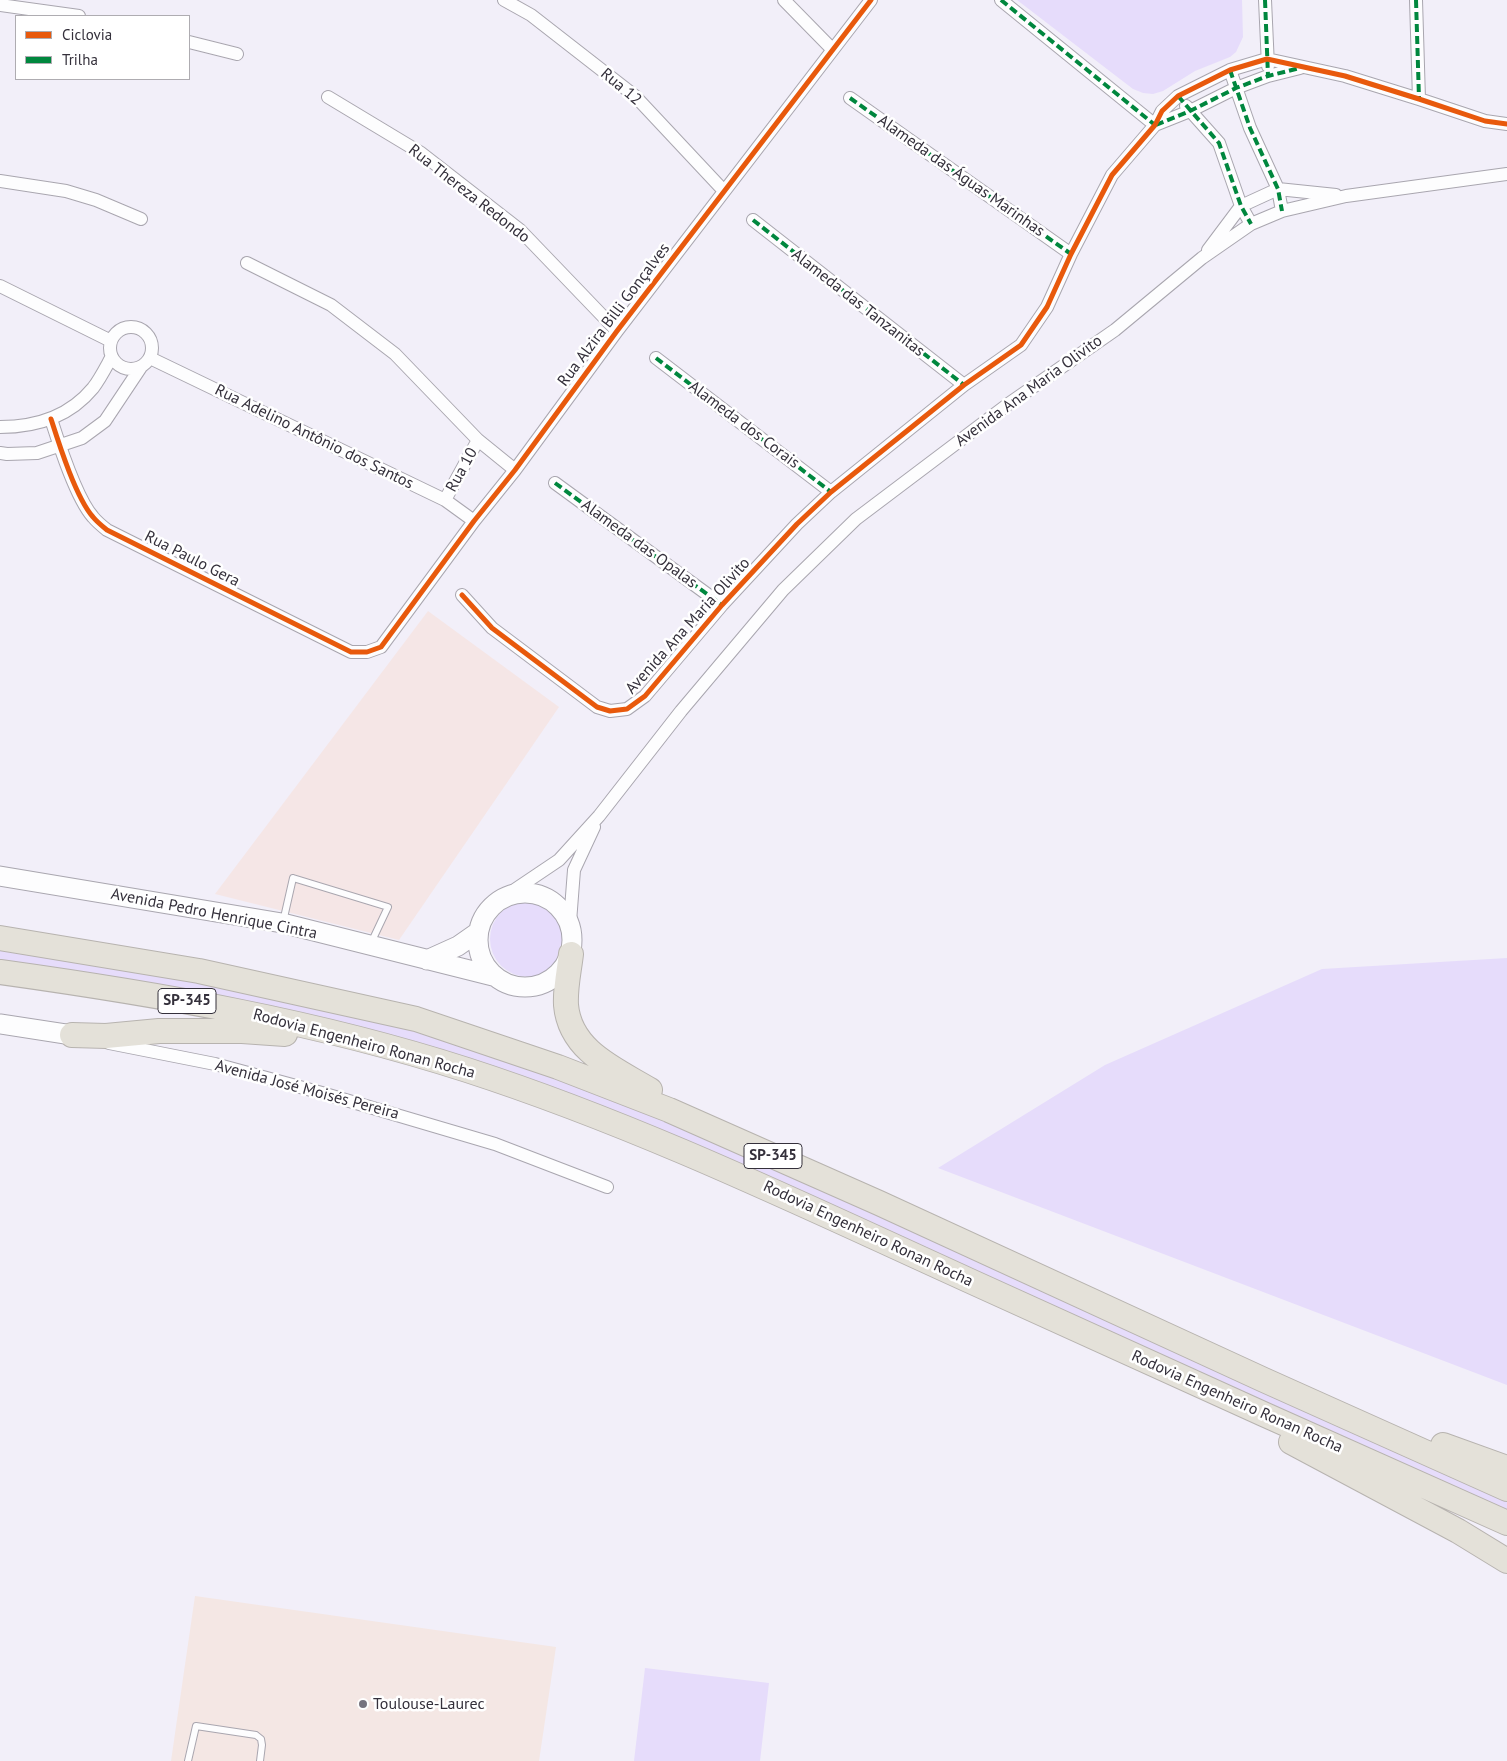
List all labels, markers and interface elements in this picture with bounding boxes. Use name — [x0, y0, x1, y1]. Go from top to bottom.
legend — [15, 15, 190, 80]
text: Ciclovia — [62, 25, 112, 44]
text: Trilha — [62, 50, 98, 69]
street label: Rua 12 — [597, 64, 645, 110]
street label: Alameda das Águas Marinhas — [874, 111, 1048, 241]
street label: Rua Thereza Redondo — [404, 141, 534, 247]
street label: Rua Alzira Billi Gonçalves — [554, 240, 674, 390]
street label: Alameda das Tanzanitas — [788, 245, 928, 361]
street label: Avenida Ana Maria Olivito — [952, 331, 1106, 451]
street label: Alameda dos Corais — [685, 377, 803, 473]
street label: Rua Adelino Antônio dos Santos — [212, 380, 416, 494]
street label: Rua 10 — [442, 445, 482, 495]
street label: Alameda das Opalas — [577, 496, 701, 592]
street label: Rua Paulo Gera — [141, 527, 243, 591]
street label: Avenida Ana Maria Olivito — [622, 554, 754, 698]
street label: Avenida Pedro Henrique Cintra — [109, 885, 319, 943]
road number: SP-345 — [158, 988, 216, 1014]
street label: Rodovia Engenheiro Ronan Rocha — [251, 1005, 477, 1083]
street label: Avenida José Moisés Pereira — [213, 1056, 401, 1124]
road number: SP-345 — [744, 1144, 802, 1168]
street label: Rodovia Engenheiro Ronan Rocha — [760, 1177, 976, 1291]
street label: Rodovia Engenheiro Ronan Rocha — [1128, 1347, 1346, 1457]
place label: Toulouse-Laurec — [373, 1694, 485, 1714]
marker: Toulouse-Laurec — [357, 1698, 369, 1710]

